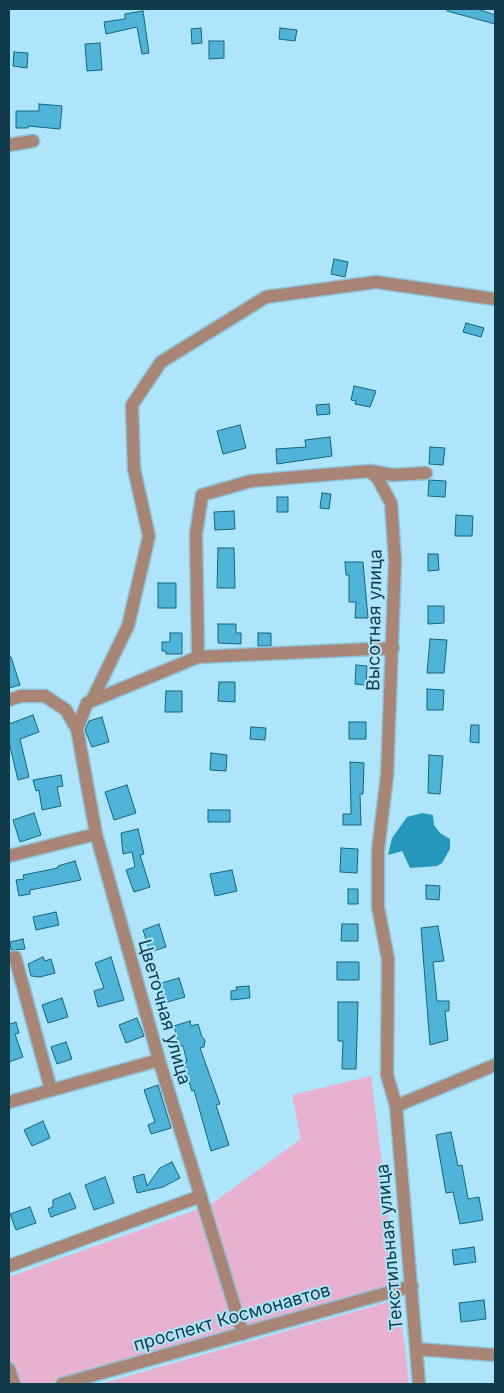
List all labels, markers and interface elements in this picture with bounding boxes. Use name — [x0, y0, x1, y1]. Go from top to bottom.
street label: Высотная улица — [363, 549, 387, 691]
street label: Цветочная улица — [133, 937, 195, 1087]
street label: Текстильная улица — [372, 1163, 408, 1331]
street label: проспект Космонавтов — [131, 1279, 333, 1357]

